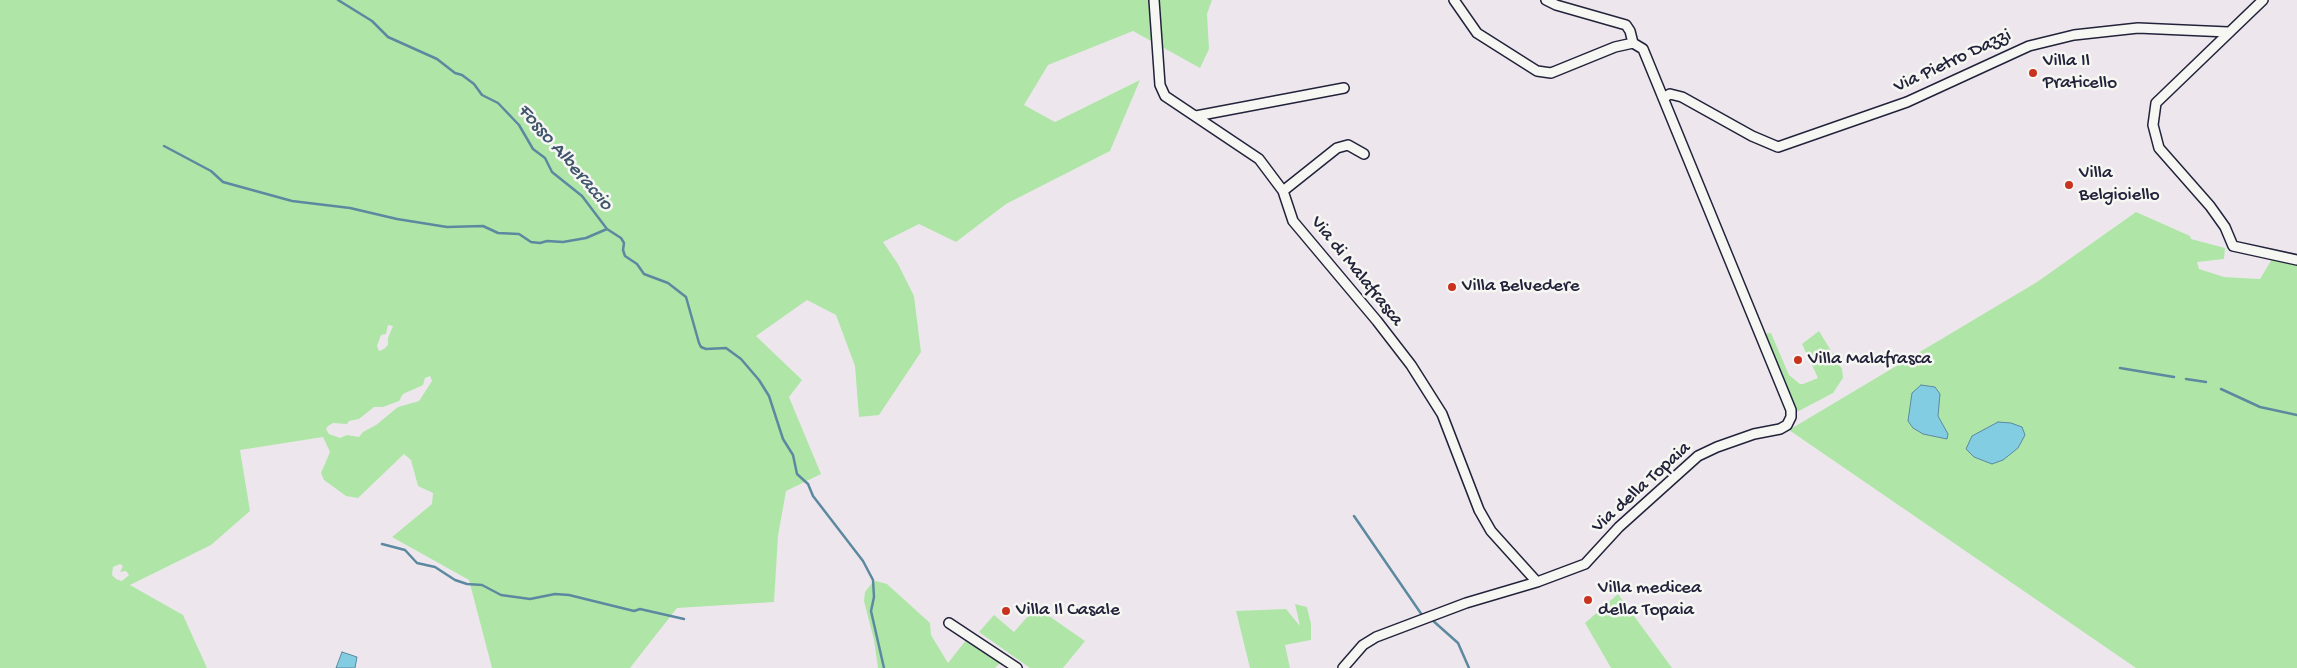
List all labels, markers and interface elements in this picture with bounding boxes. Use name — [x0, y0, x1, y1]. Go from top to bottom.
street label: Via Pietro Dazzi — [1891, 25, 2015, 99]
place label: Villa Il Praticello — [2043, 51, 2117, 95]
marker: Villa Il Praticello — [2027, 67, 2039, 79]
water label: Fosso Alberaccio — [511, 100, 617, 216]
place label: Villa Belgioiello — [2079, 163, 2160, 207]
marker: Villa Belgioiello — [2063, 179, 2075, 191]
street label: Via di Malafrasca — [1305, 212, 1407, 332]
place label: Villa Belvedere — [1462, 276, 1579, 298]
marker: Villa Belvedere — [1446, 281, 1458, 293]
place label: Villa Malafrasca — [1808, 349, 1932, 371]
marker: Villa Malafrasca — [1792, 354, 1804, 366]
street label: Via della Topaia — [1588, 437, 1696, 539]
place label: Villa medicea della Topaia — [1598, 578, 1701, 622]
marker: Villa medicea della Topaia — [1582, 594, 1594, 606]
place label: Villa Il Casale — [1016, 600, 1120, 622]
marker: Villa Il Casale — [1000, 605, 1012, 617]

